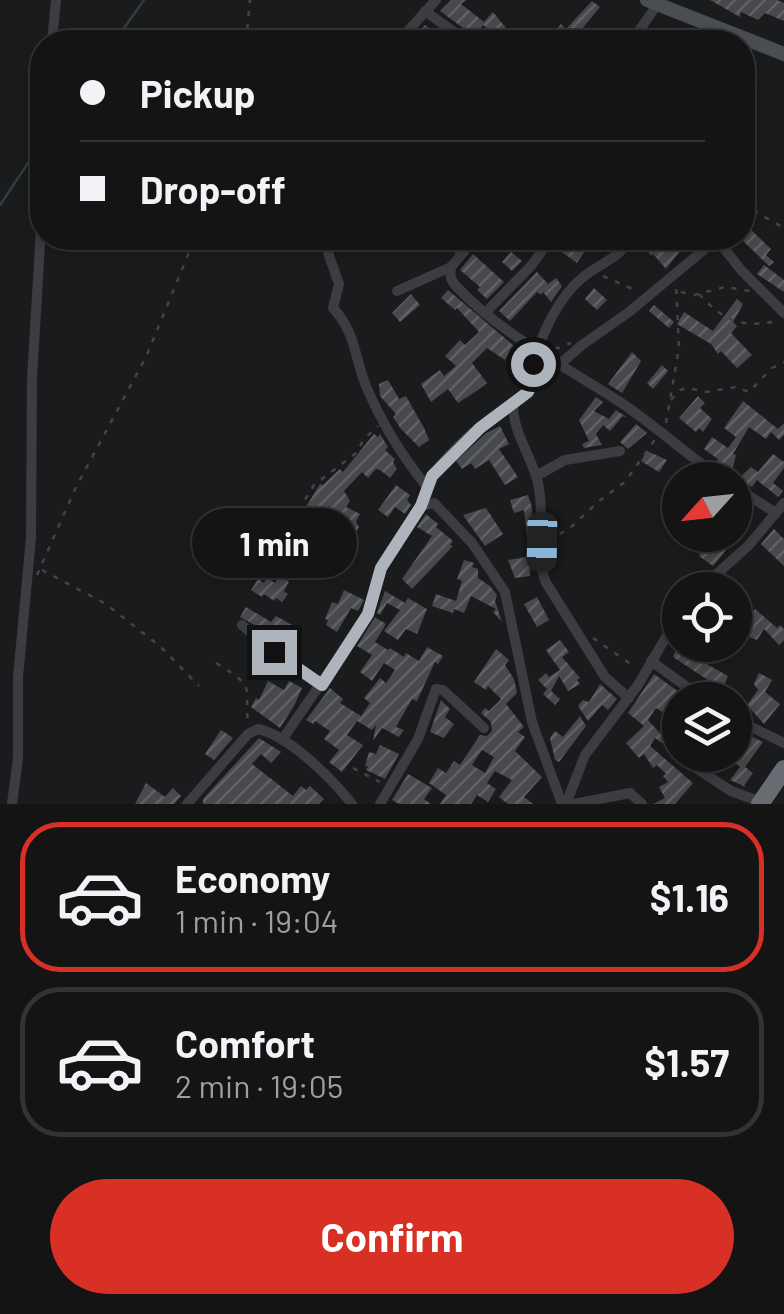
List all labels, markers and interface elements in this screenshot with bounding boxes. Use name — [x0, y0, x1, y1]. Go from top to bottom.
text: Pickup — [140, 70, 255, 116]
text: Drop-off — [140, 166, 286, 212]
route start — [511, 342, 556, 387]
north arrow — [662, 462, 752, 552]
map controls — [662, 462, 752, 772]
callout: 1 min — [192, 507, 356, 577]
car — [526, 512, 558, 572]
text: 1 min — [239, 524, 310, 562]
button: locate — [662, 572, 752, 662]
route end — [252, 630, 297, 675]
button: layers — [662, 682, 752, 772]
icon: car — [55, 852, 145, 942]
text: Economy — [175, 855, 330, 901]
text: $1.16 — [650, 874, 729, 920]
text: 1 min · 19:04 — [175, 901, 338, 939]
icon: car — [55, 1017, 145, 1107]
text: Comfort — [175, 1020, 315, 1066]
text: $1.57 — [644, 1039, 729, 1085]
text: 2 min · 19:05 — [175, 1066, 343, 1104]
button: Confirm — [50, 1179, 734, 1294]

